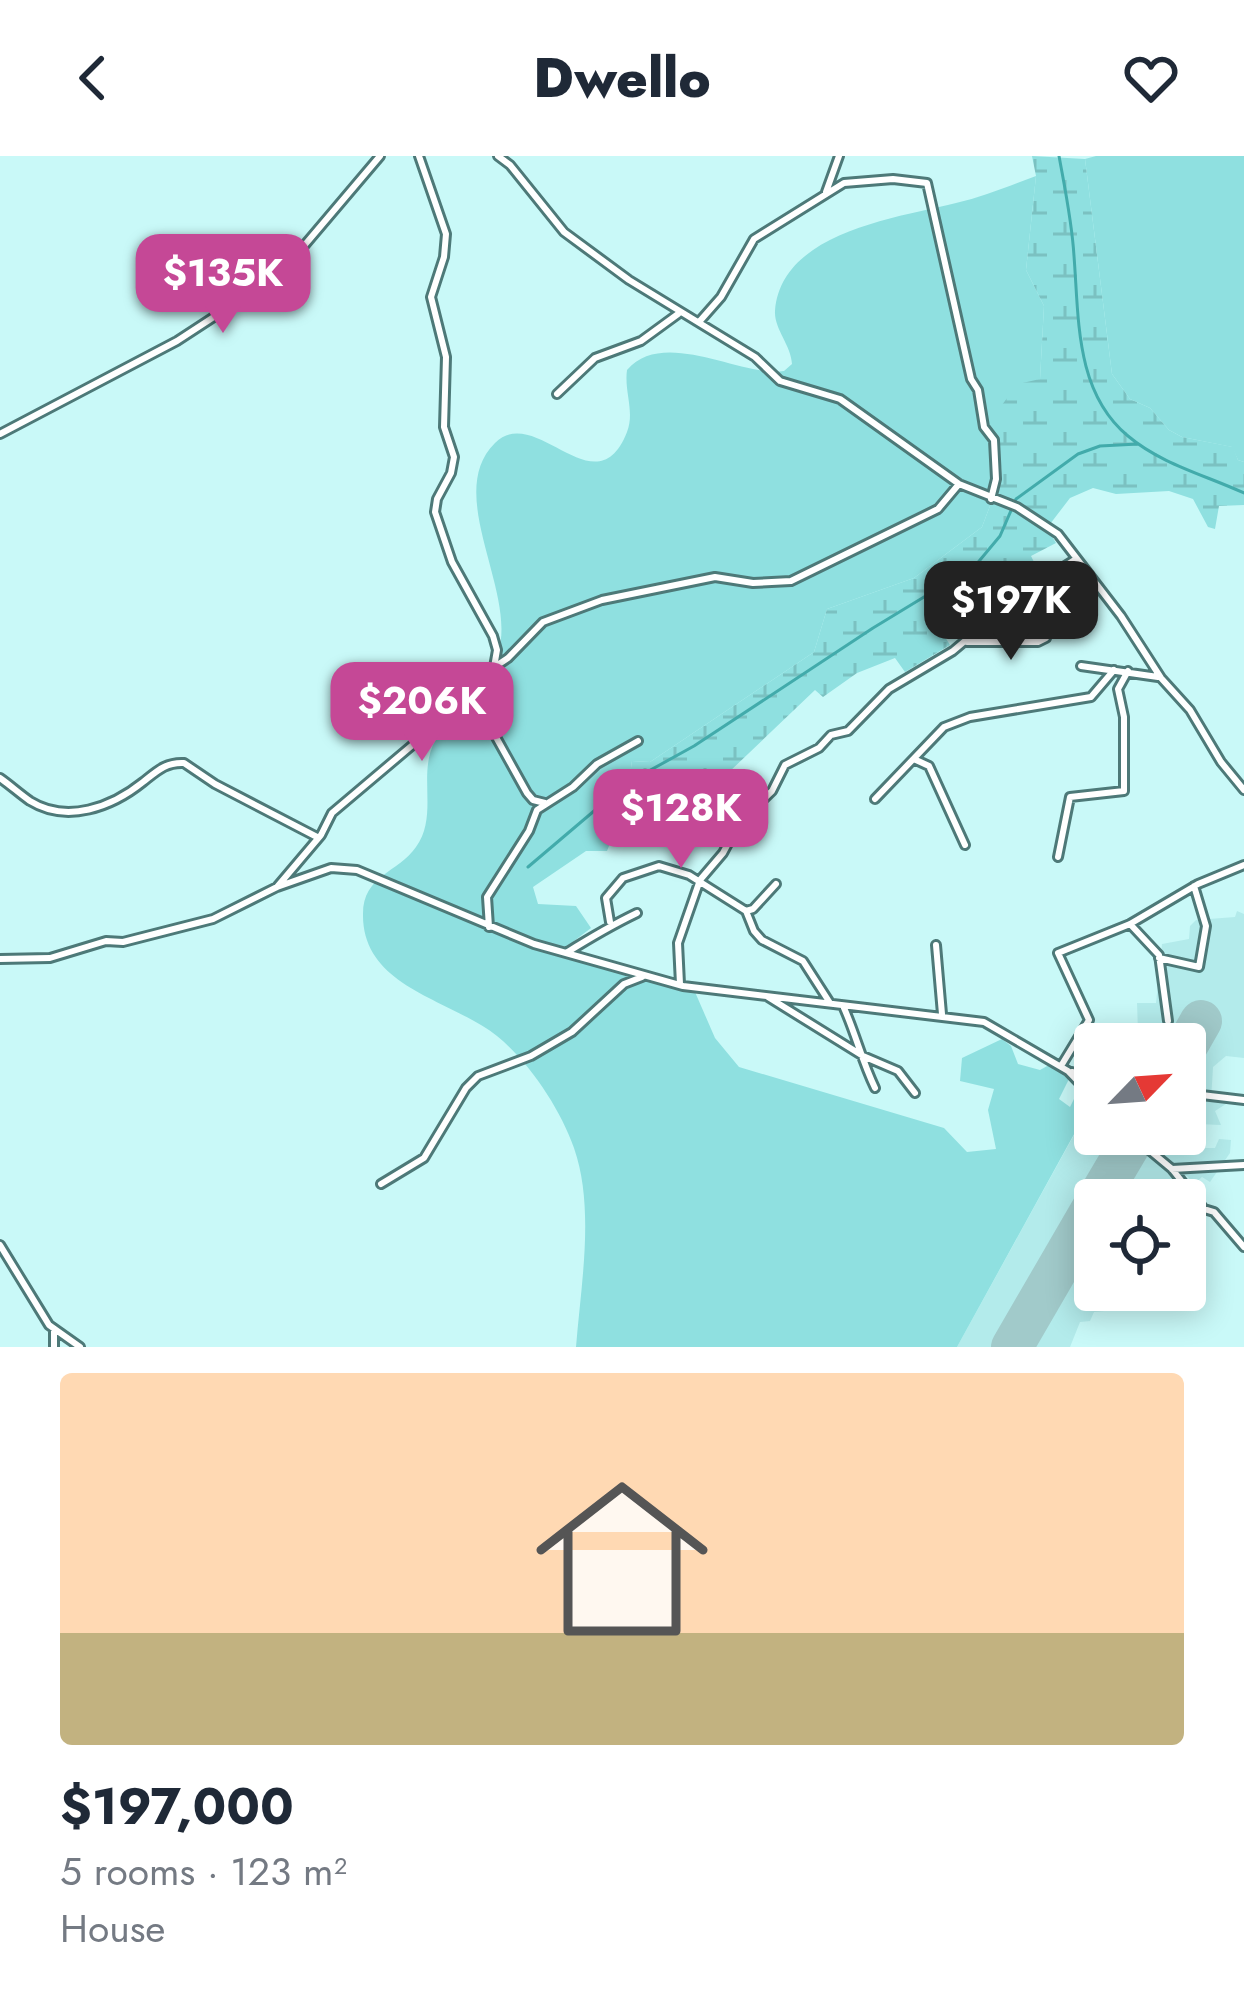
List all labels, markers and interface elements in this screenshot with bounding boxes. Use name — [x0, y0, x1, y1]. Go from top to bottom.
text: Dwello — [533, 39, 711, 117]
icon: back — [60, 45, 126, 111]
icon: heart — [1118, 45, 1184, 111]
pin: $135K — [139, 234, 307, 336]
text: $135K — [163, 244, 283, 301]
pin: $197K — [927, 561, 1095, 663]
text: $197K — [951, 571, 1071, 628]
pin: $206K — [338, 662, 506, 764]
text: $206K — [357, 672, 487, 729]
pin: $128K — [597, 769, 765, 871]
text: $128K — [620, 779, 742, 836]
north arrow — [1074, 1023, 1206, 1155]
map controls — [1074, 1023, 1206, 1311]
button: locate — [1074, 1179, 1206, 1311]
icon: home — [514, 1451, 730, 1667]
text: $197,000 — [60, 1769, 294, 1843]
text: 5 rooms · 123 m² — [60, 1843, 347, 1900]
text: House — [60, 1900, 165, 1957]

